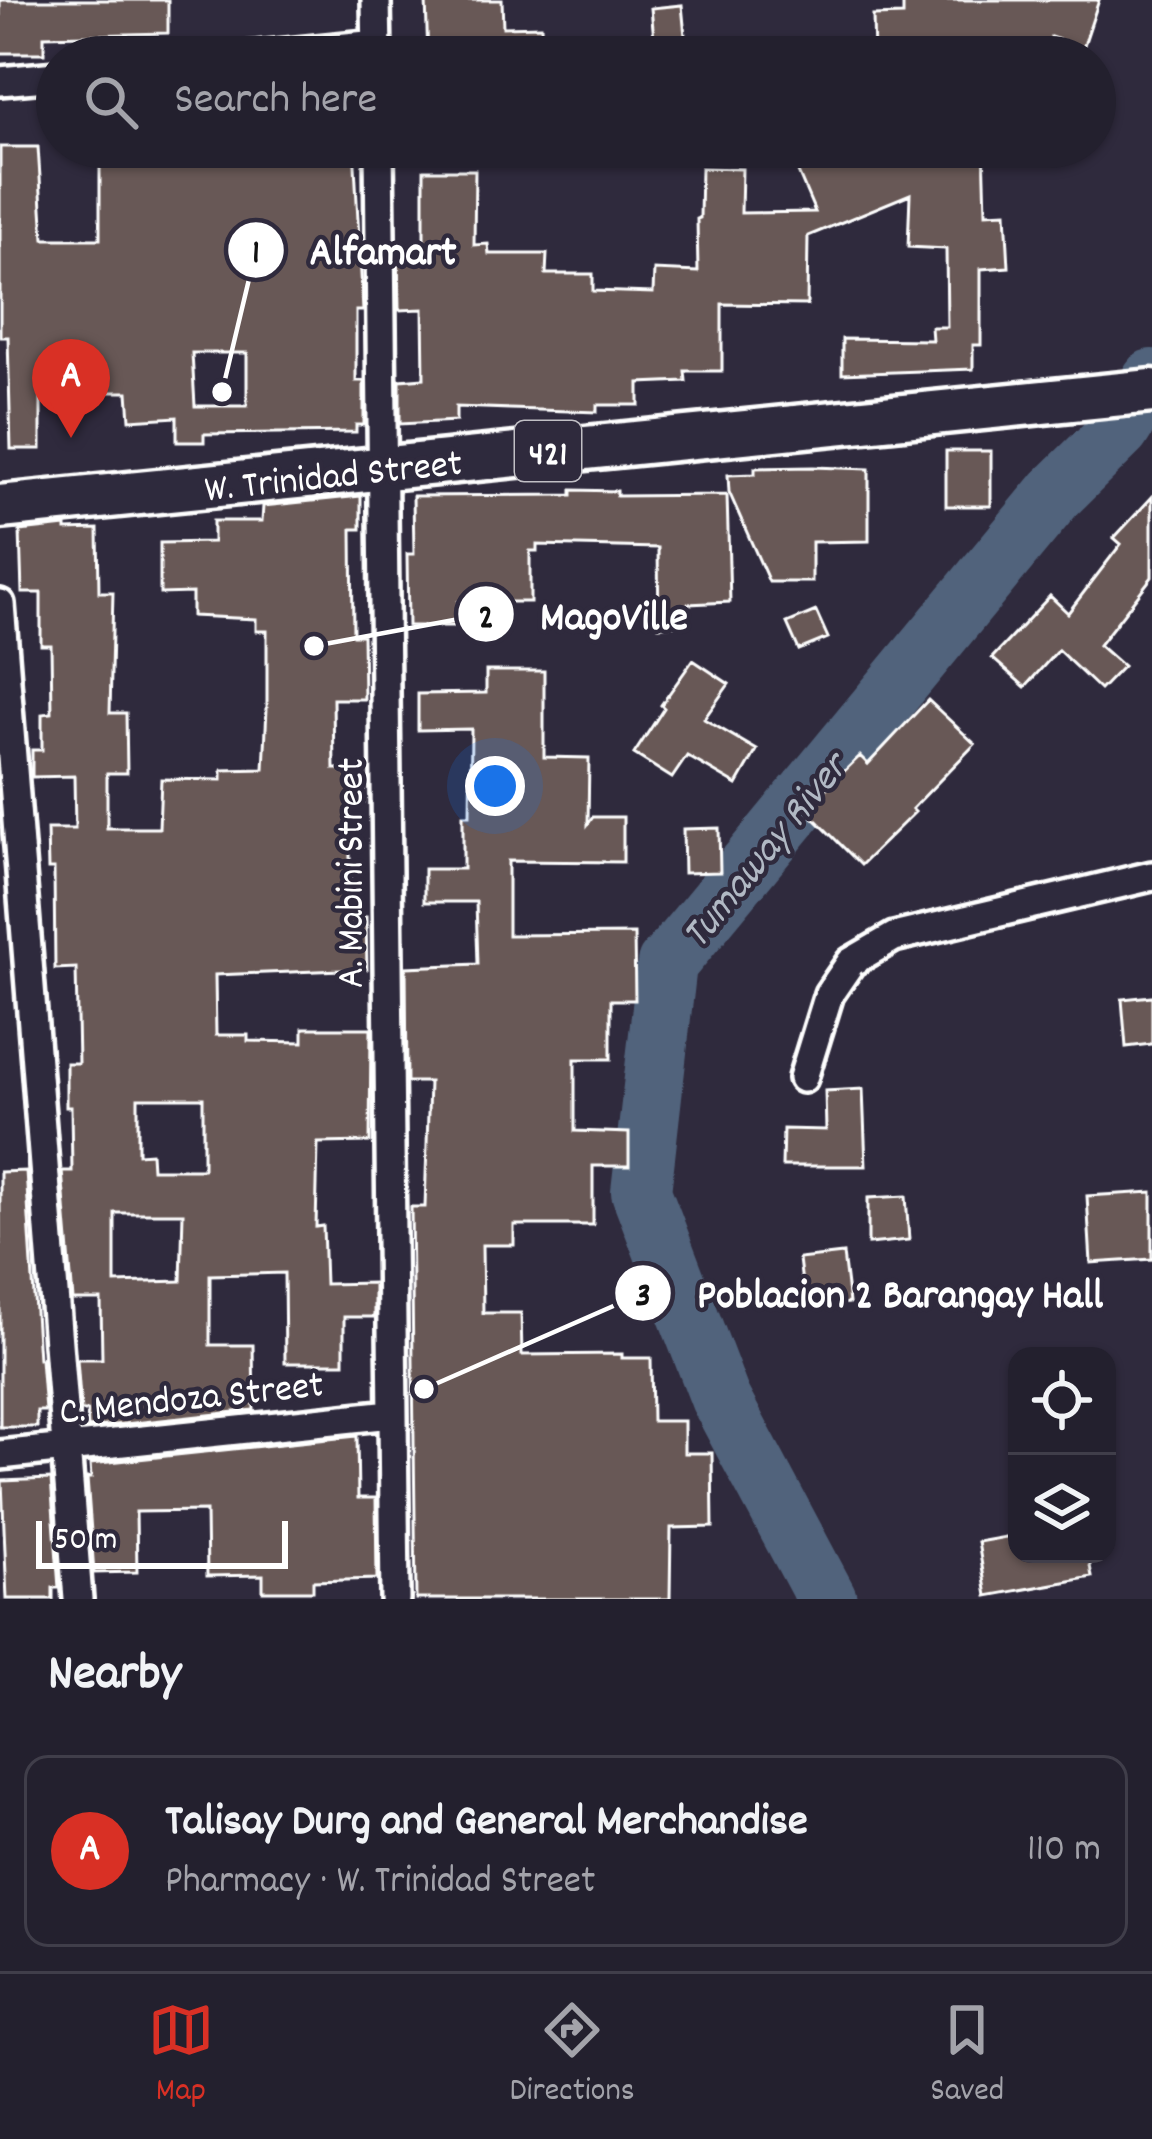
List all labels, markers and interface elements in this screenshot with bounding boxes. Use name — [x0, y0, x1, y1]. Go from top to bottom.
search box — [36, 36, 1116, 168]
icon: search — [78, 69, 144, 135]
text: Search here — [174, 70, 377, 134]
callout: Alfamart — [226, 211, 481, 289]
text: Alfamart — [309, 226, 457, 286]
text: 1 — [252, 229, 260, 281]
pin: A — [32, 339, 110, 438]
road number: 421 — [515, 421, 581, 481]
street label: W. Trinidad Street — [202, 439, 465, 520]
callout: MagoVille — [456, 575, 712, 653]
text: MagoVille — [540, 591, 688, 651]
text: 2 — [478, 594, 494, 646]
water label: Tumaway River — [670, 739, 868, 964]
your location — [465, 756, 525, 816]
street label: A. Mabini Street — [327, 758, 382, 988]
callout: Poblacion 2 Barangay Hall — [613, 1254, 1127, 1332]
text: Poblacion 2 Barangay Hall — [697, 1269, 1104, 1329]
text: 3 — [635, 1272, 651, 1324]
map controls — [1008, 1347, 1116, 1563]
button: locate — [1008, 1347, 1116, 1455]
street label: C. Mendoza Street — [57, 1360, 326, 1443]
button: layers — [1008, 1455, 1116, 1563]
scale bar — [36, 1515, 288, 1568]
text: 50 m — [54, 1518, 118, 1565]
text: Nearby — [48, 1641, 181, 1713]
text: Talisay Durg and General Merchandise — [165, 1792, 808, 1856]
text: A — [79, 1824, 101, 1879]
text: 110 m — [1027, 1824, 1101, 1879]
text: Pharmacy · W. Trinidad Street — [165, 1856, 595, 1911]
tab: Map — [148, 1997, 214, 2116]
tab: Directions — [510, 1997, 635, 2116]
tab: Saved — [930, 1997, 1004, 2116]

